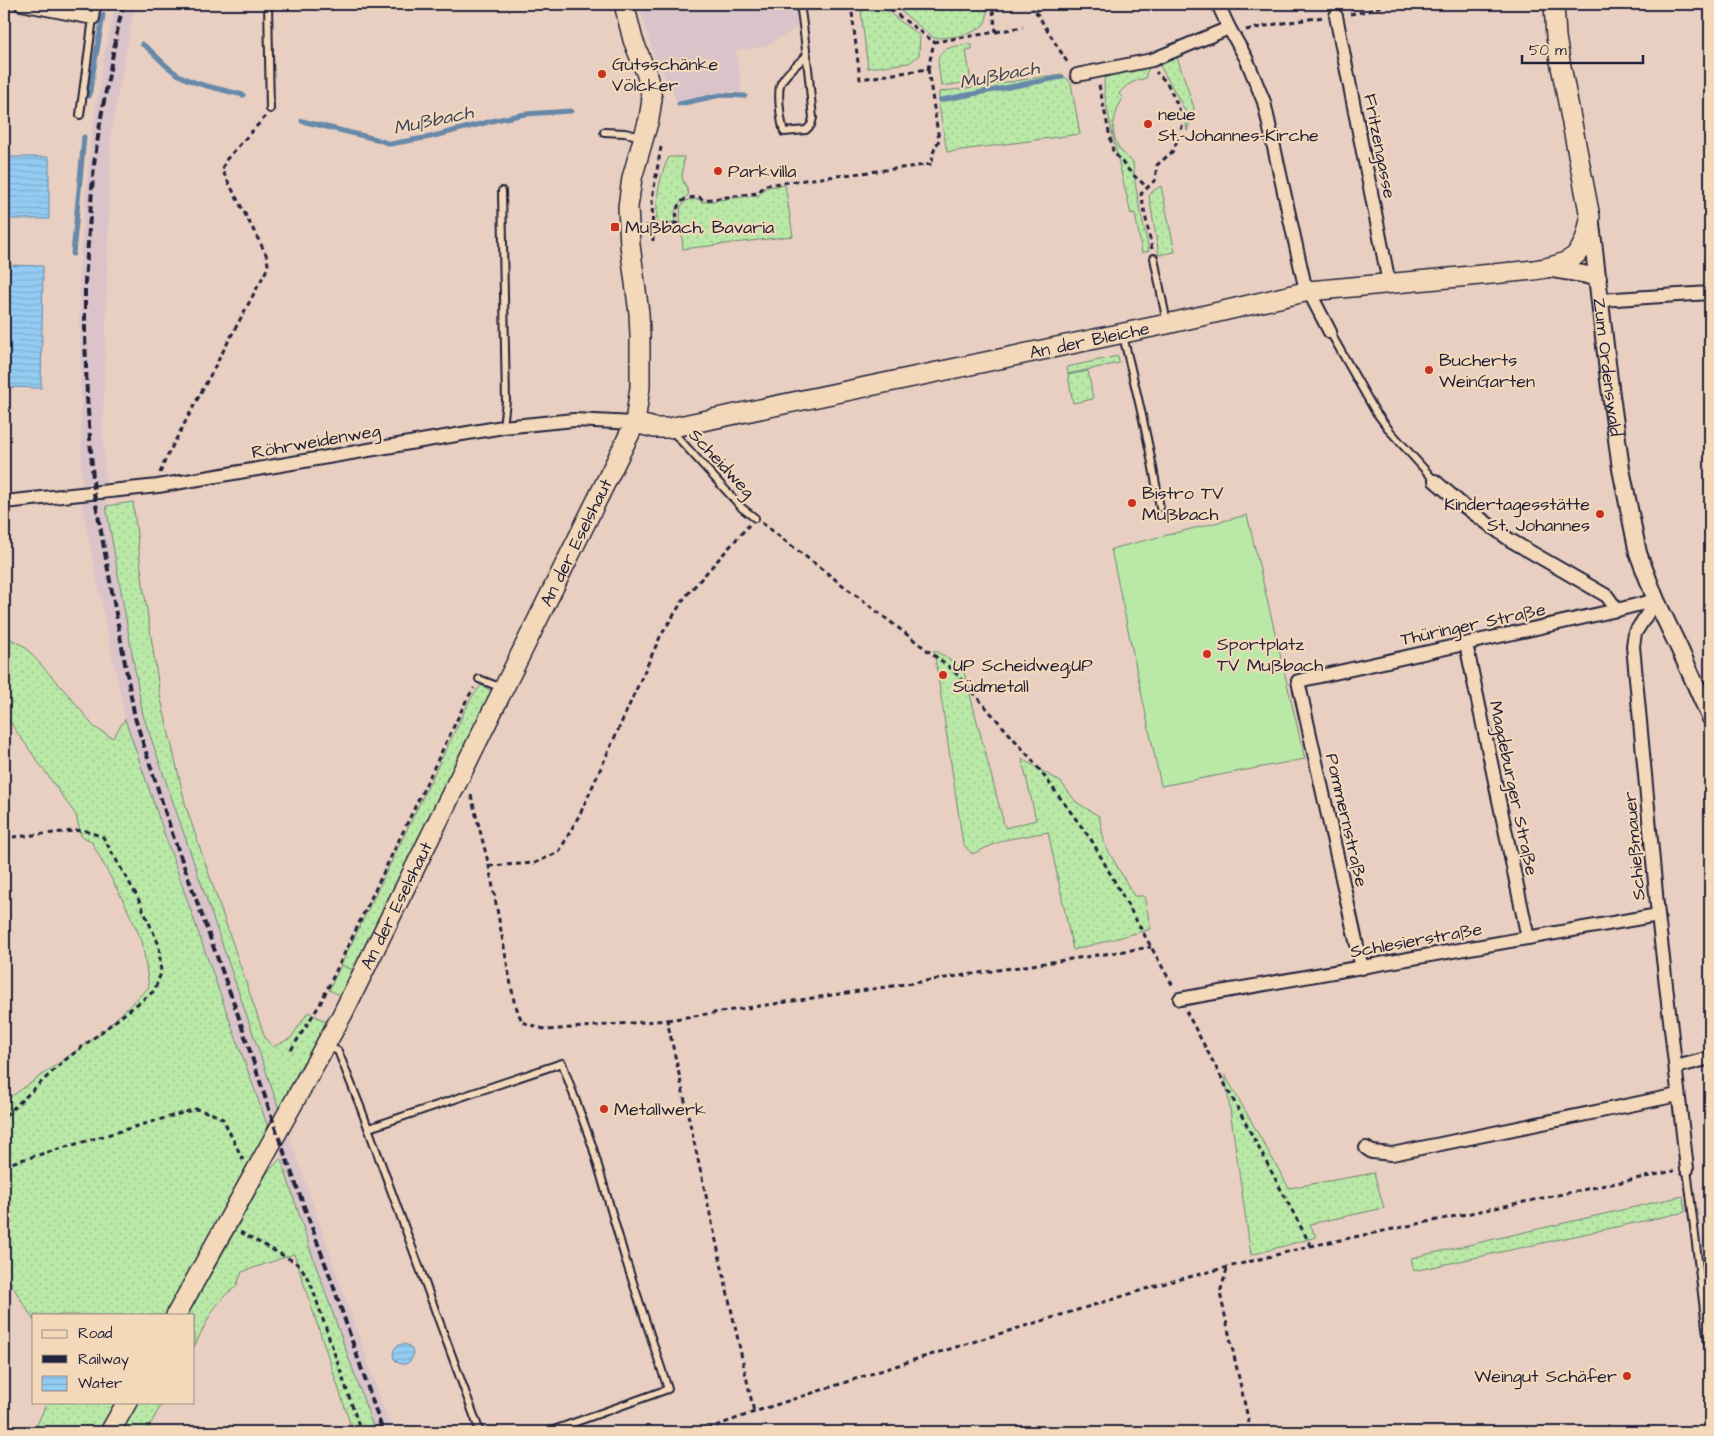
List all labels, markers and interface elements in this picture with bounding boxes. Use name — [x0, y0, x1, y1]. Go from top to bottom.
scale bar — [1522, 32, 1643, 64]
text: 50 m — [1529, 40, 1567, 61]
place label: Gutsschänke Völcker — [612, 52, 718, 98]
water label: Mußbach — [957, 54, 1043, 96]
marker: Gutsschänke Völcker — [596, 68, 608, 80]
street label: Fritzengasse — [1356, 92, 1402, 201]
water label: Mußbach — [391, 99, 477, 142]
place label: neue St.-Johannes-Kirche — [1158, 102, 1319, 148]
marker: neue St.-Johannes-Kirche — [1142, 118, 1154, 130]
place label: Parkvilla — [728, 159, 797, 184]
marker: Parkvilla — [712, 165, 724, 177]
place label: Mußbach, Bavaria — [625, 215, 774, 240]
marker: Mußbach, Bavaria — [609, 221, 621, 233]
street label: Zum Ordenswald — [1587, 296, 1628, 438]
street label: An der Bleiche — [1027, 316, 1152, 365]
place label: Bucherts WeinGarten — [1439, 348, 1535, 394]
marker: Bucherts WeinGarten — [1423, 364, 1435, 376]
street label: Röhrweidenweg — [250, 418, 383, 466]
street label: Scheidweg — [682, 423, 760, 504]
street label: An der Eselshaut — [534, 474, 619, 611]
place label: Bistro TV Mußbach — [1142, 481, 1224, 527]
place label: Kindertagesstätte St. Johannes — [1444, 492, 1590, 538]
marker: Bistro TV Mußbach — [1126, 497, 1138, 509]
marker: Kindertagesstätte St. Johannes — [1594, 508, 1606, 520]
street label: Thüringer Straße — [1398, 597, 1548, 653]
place label: Sportplatz TV Mußbach — [1217, 632, 1323, 678]
marker: Sportplatz TV Mußbach — [1201, 648, 1213, 660]
place label: UP Scheidweg;UP Südmetall — [953, 653, 1093, 699]
marker: UP Scheidweg;UP Südmetall — [937, 669, 949, 681]
street label: Magdeburger Straße — [1482, 698, 1544, 878]
street label: Pommernstraße — [1319, 751, 1374, 890]
street label: Schießmauer — [1617, 790, 1652, 901]
street label: An der Eselshaut — [354, 837, 439, 974]
street label: Schlesierstraße — [1348, 917, 1484, 964]
place label: Metallwerk — [614, 1097, 706, 1122]
marker: Metallwerk — [598, 1103, 610, 1115]
legend — [32, 1314, 195, 1404]
text: Road — [78, 1323, 113, 1344]
text: Railway — [78, 1349, 129, 1371]
place label: Weingut Schäfer — [1474, 1364, 1617, 1390]
marker: Weingut Schäfer — [1621, 1370, 1633, 1382]
text: Water — [78, 1373, 122, 1394]

